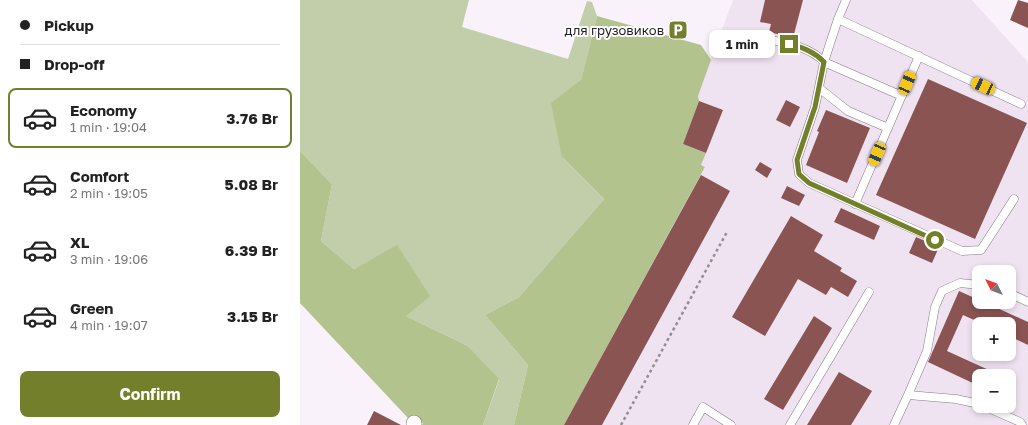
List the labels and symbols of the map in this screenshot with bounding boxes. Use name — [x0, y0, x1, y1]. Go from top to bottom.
parking icon: для грузовиков — [667, 19, 689, 41]
place label: для грузовиков — [565, 22, 664, 38]
callout: 1 min — [709, 30, 775, 58]
route end — [780, 35, 798, 53]
car — [897, 70, 917, 96]
car — [970, 75, 996, 97]
car — [867, 141, 887, 167]
route start — [926, 231, 944, 249]
north arrow — [972, 265, 1016, 309]

